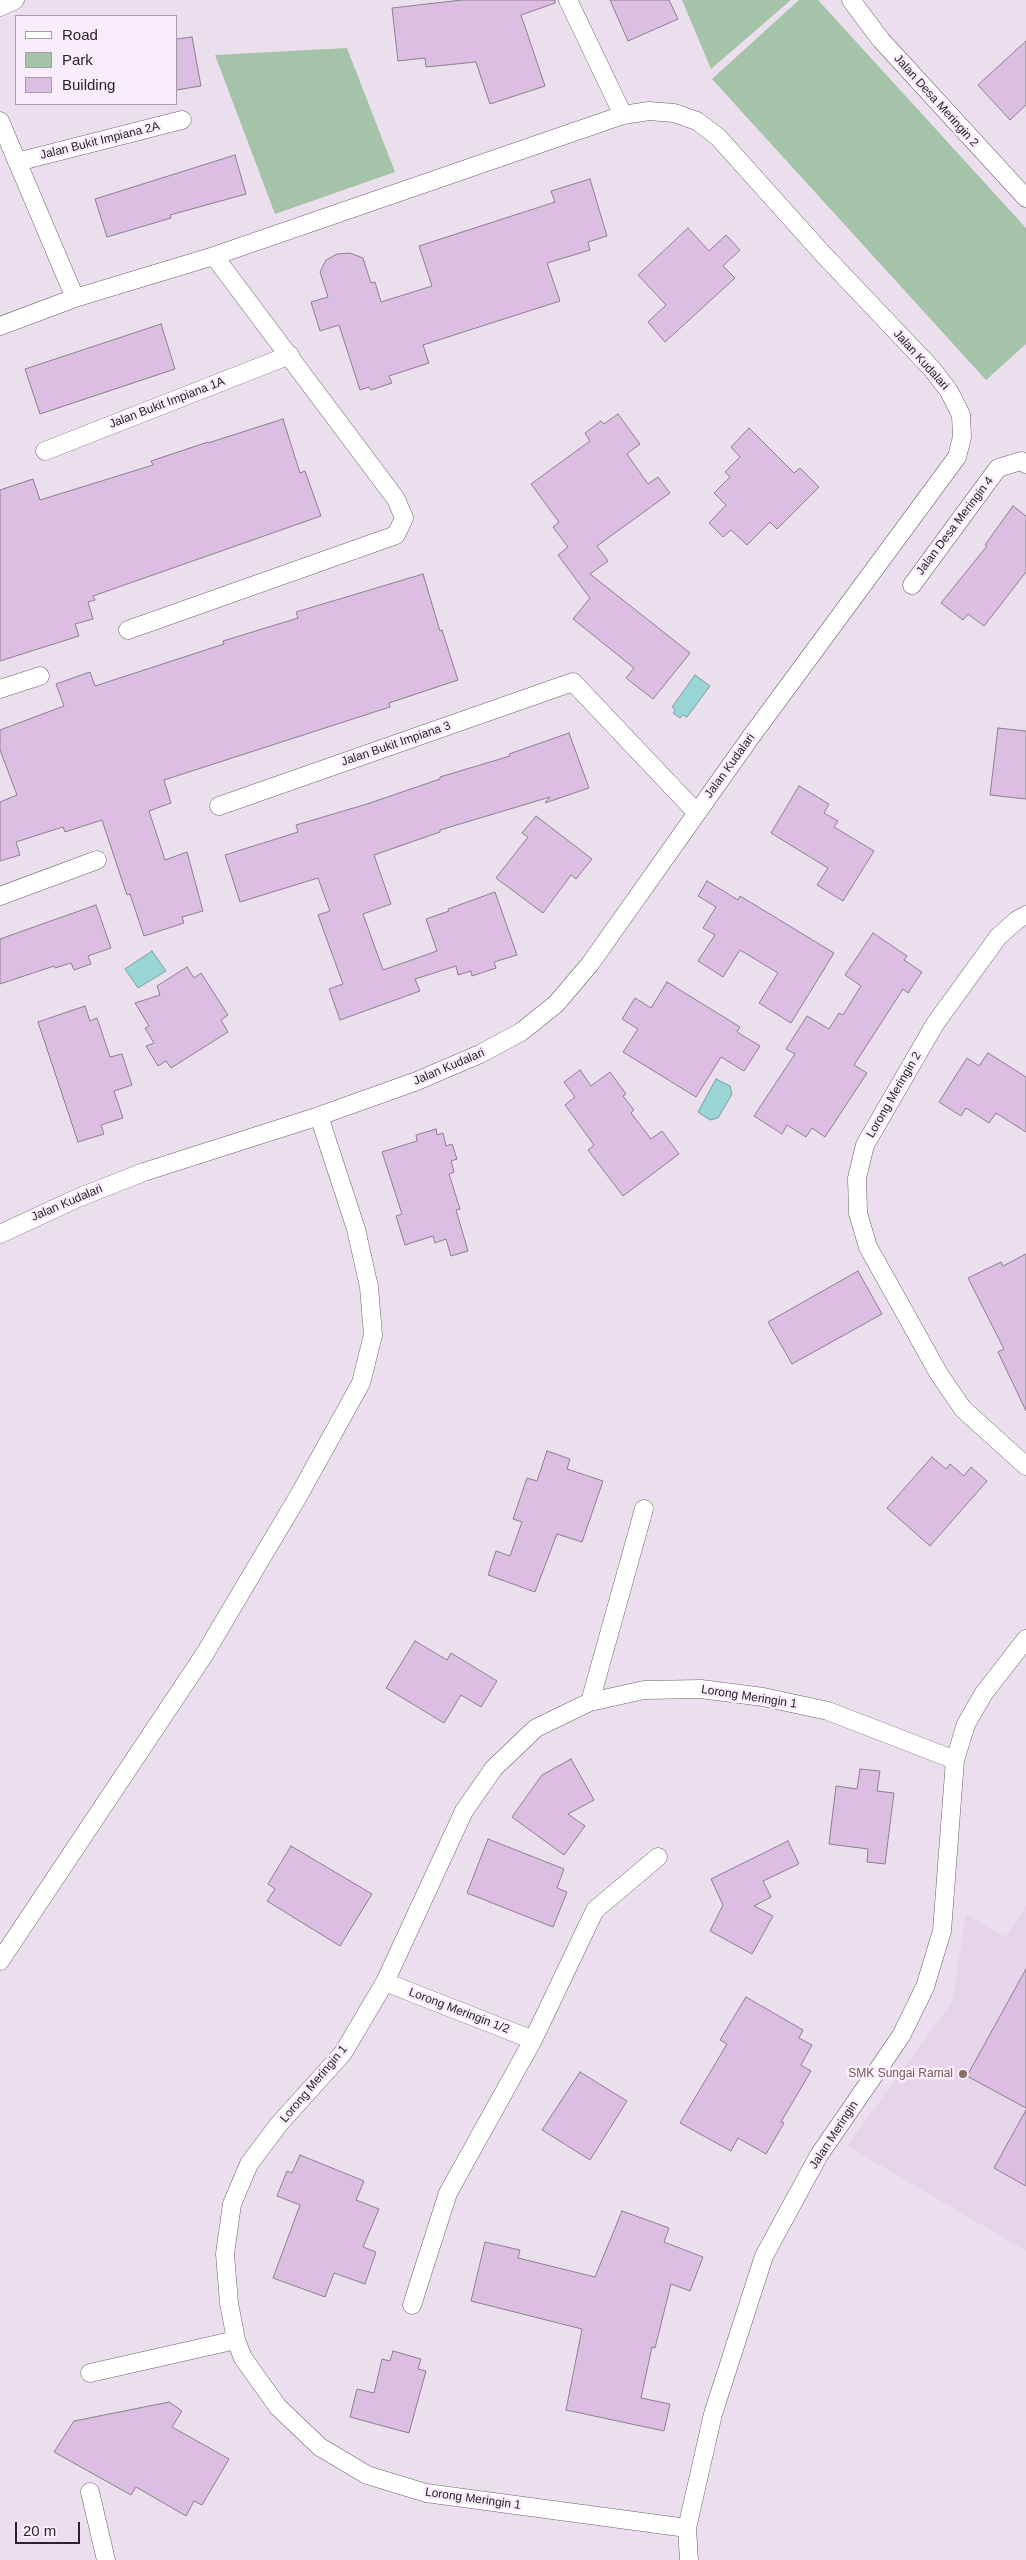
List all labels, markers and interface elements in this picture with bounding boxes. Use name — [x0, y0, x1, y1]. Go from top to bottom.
legend — [15, 15, 178, 105]
text: Road — [62, 26, 98, 43]
text: Park — [62, 51, 93, 68]
street label: Jalan Desa Meringin 2 — [891, 52, 981, 150]
text: Building — [62, 76, 115, 93]
street label: Jalan Bukit Impiana 2A — [39, 119, 161, 163]
street label: Jalan Kudalari — [890, 327, 952, 393]
street label: Jalan Bukit Impiana 1A — [107, 374, 227, 432]
street label: Jalan Desa Meringin 4 — [913, 474, 997, 578]
street label: Jalan Bukit Impiana 3 — [339, 719, 453, 769]
street label: Jalan Kudalari — [702, 731, 758, 801]
street label: Jalan Kudalari — [411, 1046, 487, 1088]
street label: Lorong Meringin 2 — [864, 1050, 924, 1140]
street label: Jalan Kudalari — [29, 1182, 105, 1224]
street label: Lorong Meringin 1 — [700, 1682, 798, 1712]
street label: Lorong Meringin 1/2 — [407, 1985, 511, 2037]
street label: Lorong Meringin 1 — [277, 2042, 351, 2126]
place label: SMK Sungai Ramal — [848, 2067, 953, 2081]
marker: SMK Sungai Ramal — [957, 2068, 969, 2080]
street label: Jalan Meringin — [807, 2098, 861, 2172]
street label: Lorong Meringin 1 — [424, 2485, 522, 2513]
scale bar — [18, 2512, 82, 2544]
text: 20 m — [23, 2522, 56, 2539]

